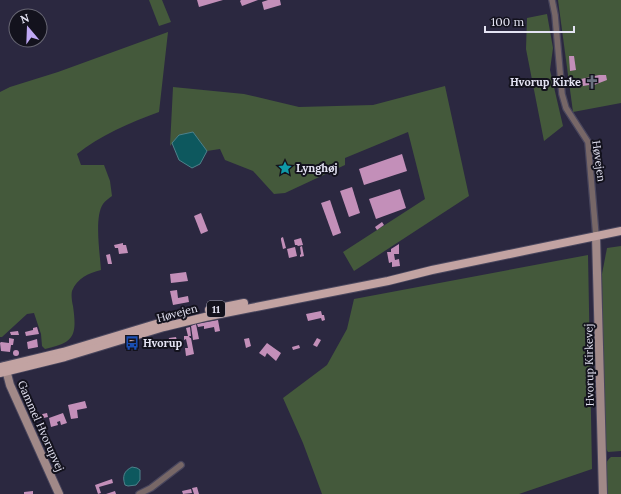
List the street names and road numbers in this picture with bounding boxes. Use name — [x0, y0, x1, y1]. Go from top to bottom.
street label: Høvejen — [589, 139, 609, 183]
street label: Høvejen — [155, 301, 199, 325]
road number: 11 — [207, 301, 225, 317]
street label: Hvorup Kirkevej — [581, 324, 597, 406]
street label: Gammel Hvorupvej — [15, 378, 67, 474]

